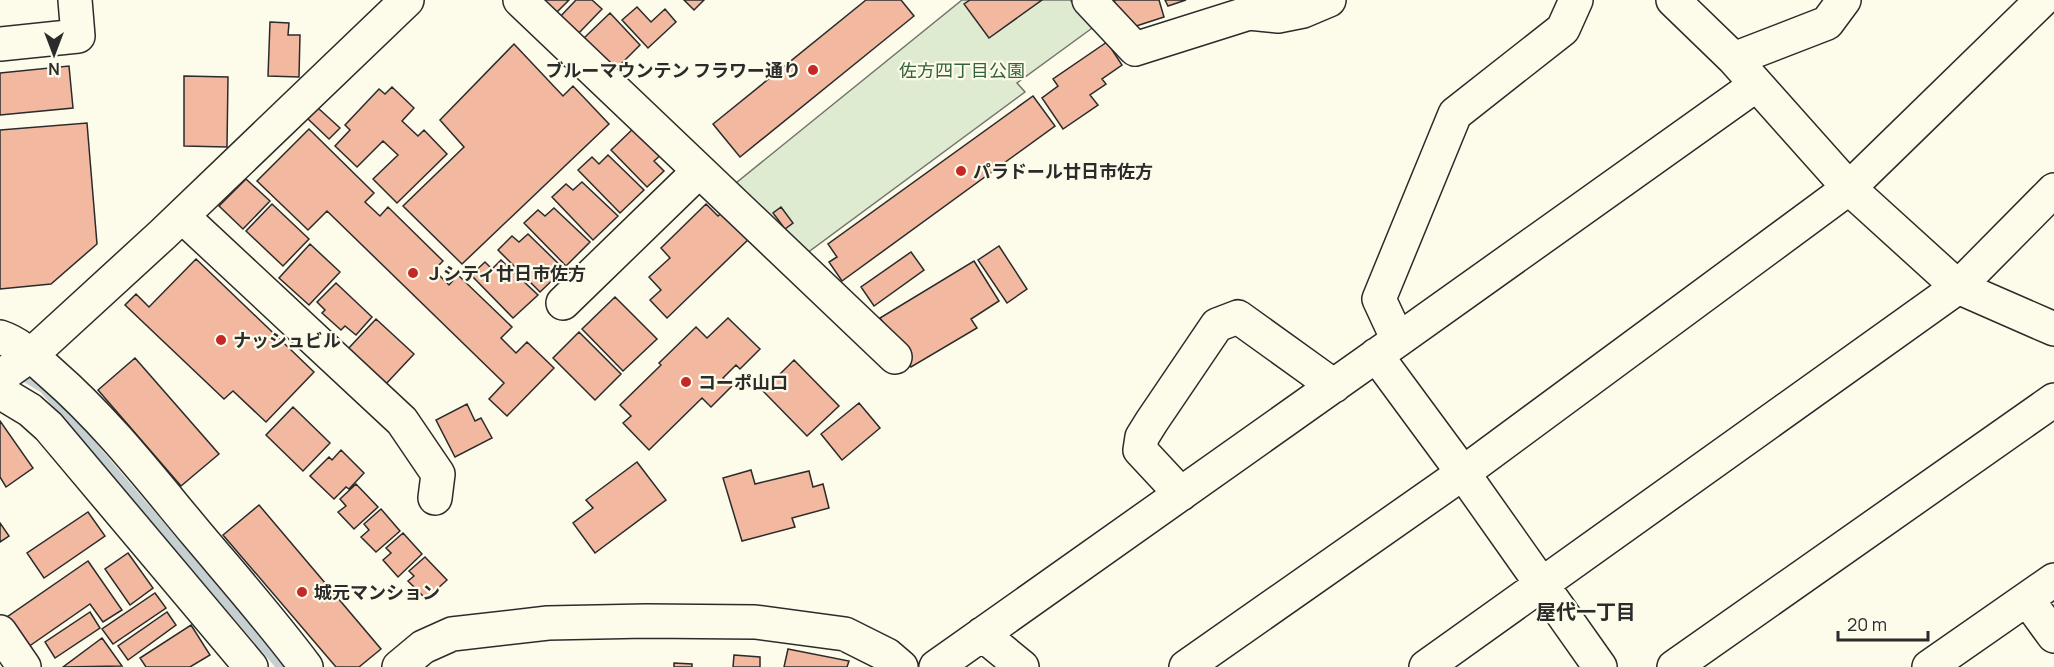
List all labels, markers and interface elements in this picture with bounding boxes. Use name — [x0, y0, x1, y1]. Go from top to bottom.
north arrow — [24, 24, 84, 84]
text: N — [48, 58, 60, 80]
place label: ブルーマウンテン フラワー通り — [545, 58, 801, 82]
park label: 佐方四丁目公園 — [899, 58, 1025, 82]
marker: ブルーマウンテン フラワー通り — [806, 63, 820, 77]
place label: パラドール廿日市佐方 — [973, 159, 1153, 183]
marker: パラドール廿日市佐方 — [954, 164, 968, 178]
place label: Ｊシティ廿日市佐方 — [425, 261, 586, 285]
marker: Ｊシティ廿日市佐方 — [406, 266, 420, 280]
place label: ナッシュビル — [233, 328, 341, 352]
marker: ナッシュビル — [214, 333, 228, 347]
place label: コーポ山口 — [698, 370, 788, 394]
marker: コーポ山口 — [679, 375, 693, 389]
place label: 城元マンション — [314, 580, 440, 604]
marker: 城元マンション — [295, 585, 309, 599]
district label: 屋代一丁目 — [1536, 598, 1636, 625]
scale bar — [1838, 604, 1928, 642]
text: 20 m — [1847, 612, 1887, 636]

